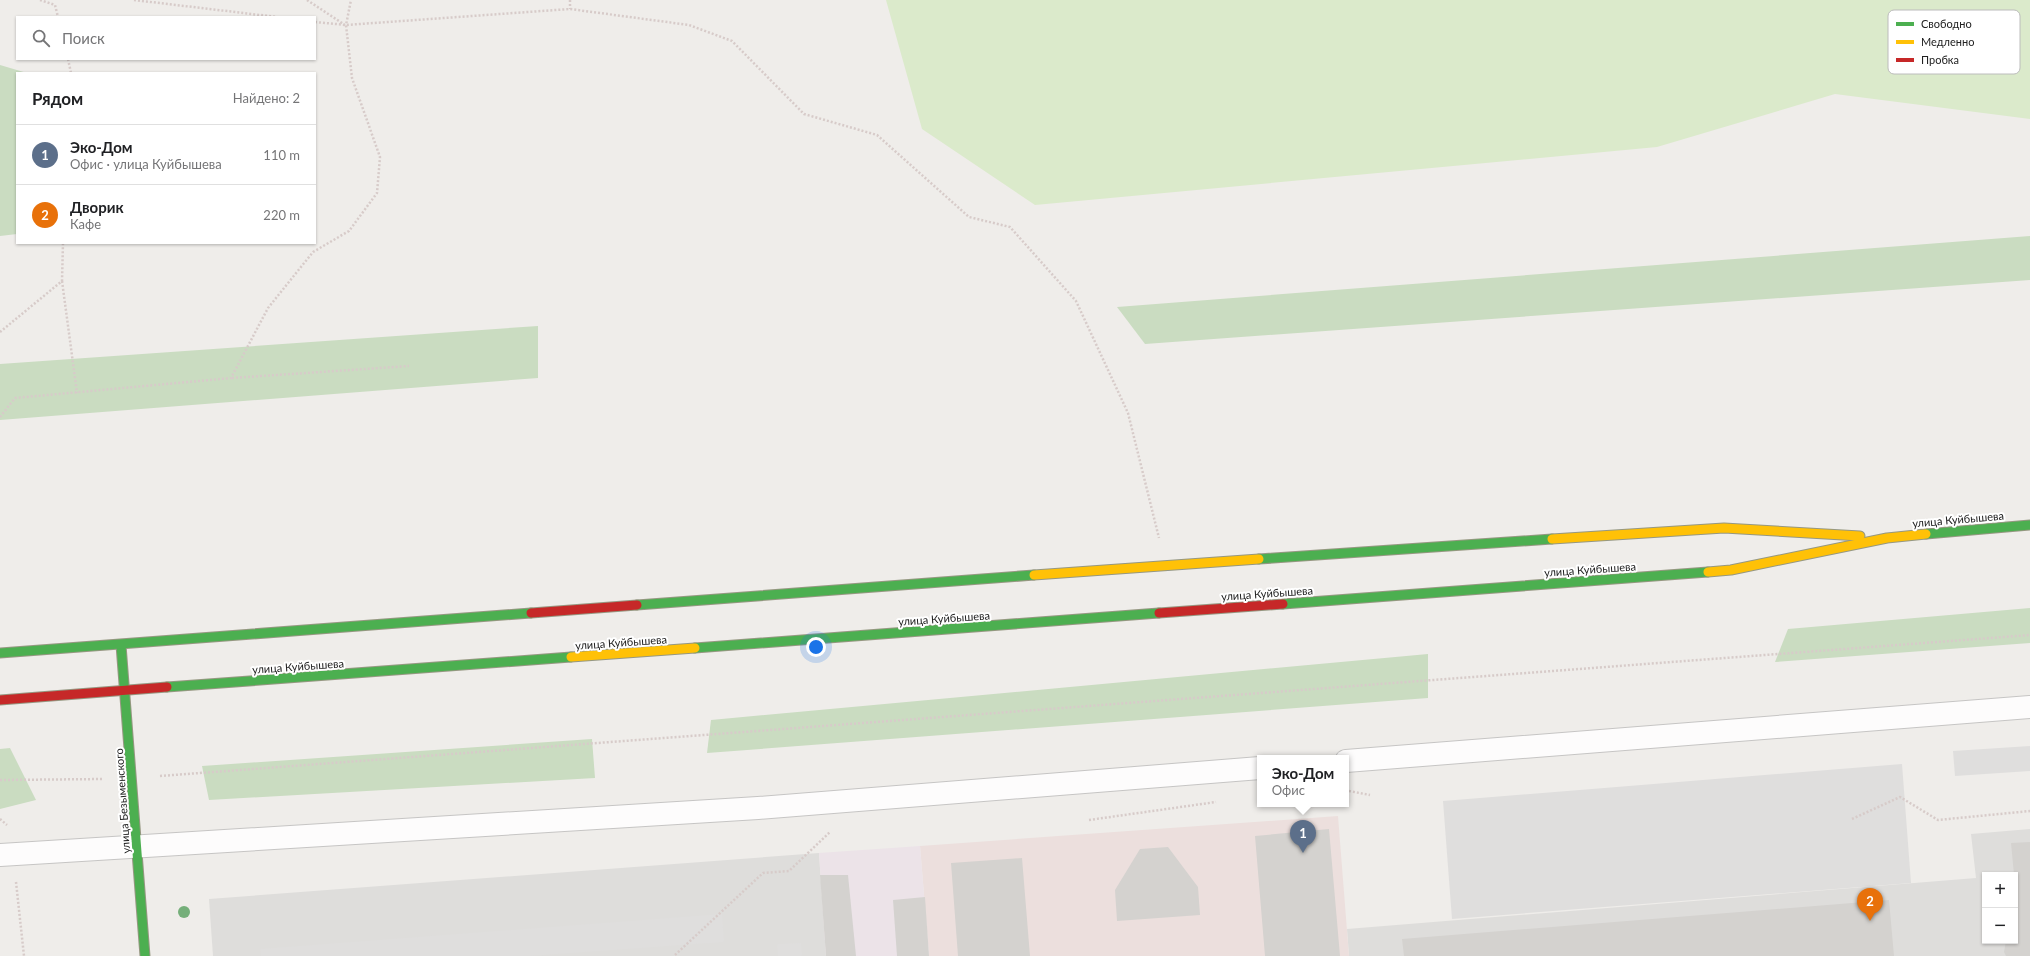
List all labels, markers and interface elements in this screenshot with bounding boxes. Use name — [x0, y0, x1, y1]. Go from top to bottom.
legend — [1888, 10, 2020, 74]
search box — [16, 16, 316, 60]
text: Свободно — [1921, 17, 1972, 30]
icon: search — [30, 27, 52, 49]
text: Поиск — [62, 29, 105, 47]
text: Медленно — [1921, 35, 1974, 48]
text: Пробка — [1921, 53, 1959, 66]
text: Рядом — [32, 88, 83, 109]
text: Найдено: 2 — [233, 90, 300, 106]
text: Эко-Дом — [70, 138, 133, 156]
text: 1 — [41, 147, 49, 163]
text: 110 m — [263, 147, 300, 163]
text: Офис · улица Куйбышева — [70, 156, 222, 172]
text: Дворик — [70, 198, 124, 216]
text: 2 — [41, 207, 49, 223]
text: 220 m — [263, 207, 300, 223]
text: Кафе — [70, 216, 101, 232]
street label: улица Куйбышева — [1912, 509, 2004, 529]
street label: улица Куйбышева — [1544, 559, 1636, 579]
street label: улица Куйбышева — [1221, 583, 1313, 603]
street label: улица Куйбышева — [898, 608, 990, 628]
street label: улица Куйбышева — [575, 632, 667, 652]
your location — [806, 637, 826, 657]
street label: улица Куйбышева — [252, 656, 344, 676]
street label: улица Безыменского — [112, 748, 132, 854]
popup — [1257, 755, 1349, 807]
text: Эко-Дом — [1272, 764, 1334, 782]
text: Офис — [1272, 782, 1305, 798]
pin: 1 — [1290, 820, 1316, 853]
map controls — [1982, 872, 2018, 944]
button: + — [1982, 872, 2018, 908]
pin: 2 — [1857, 888, 1883, 921]
button: − — [1982, 908, 2018, 944]

